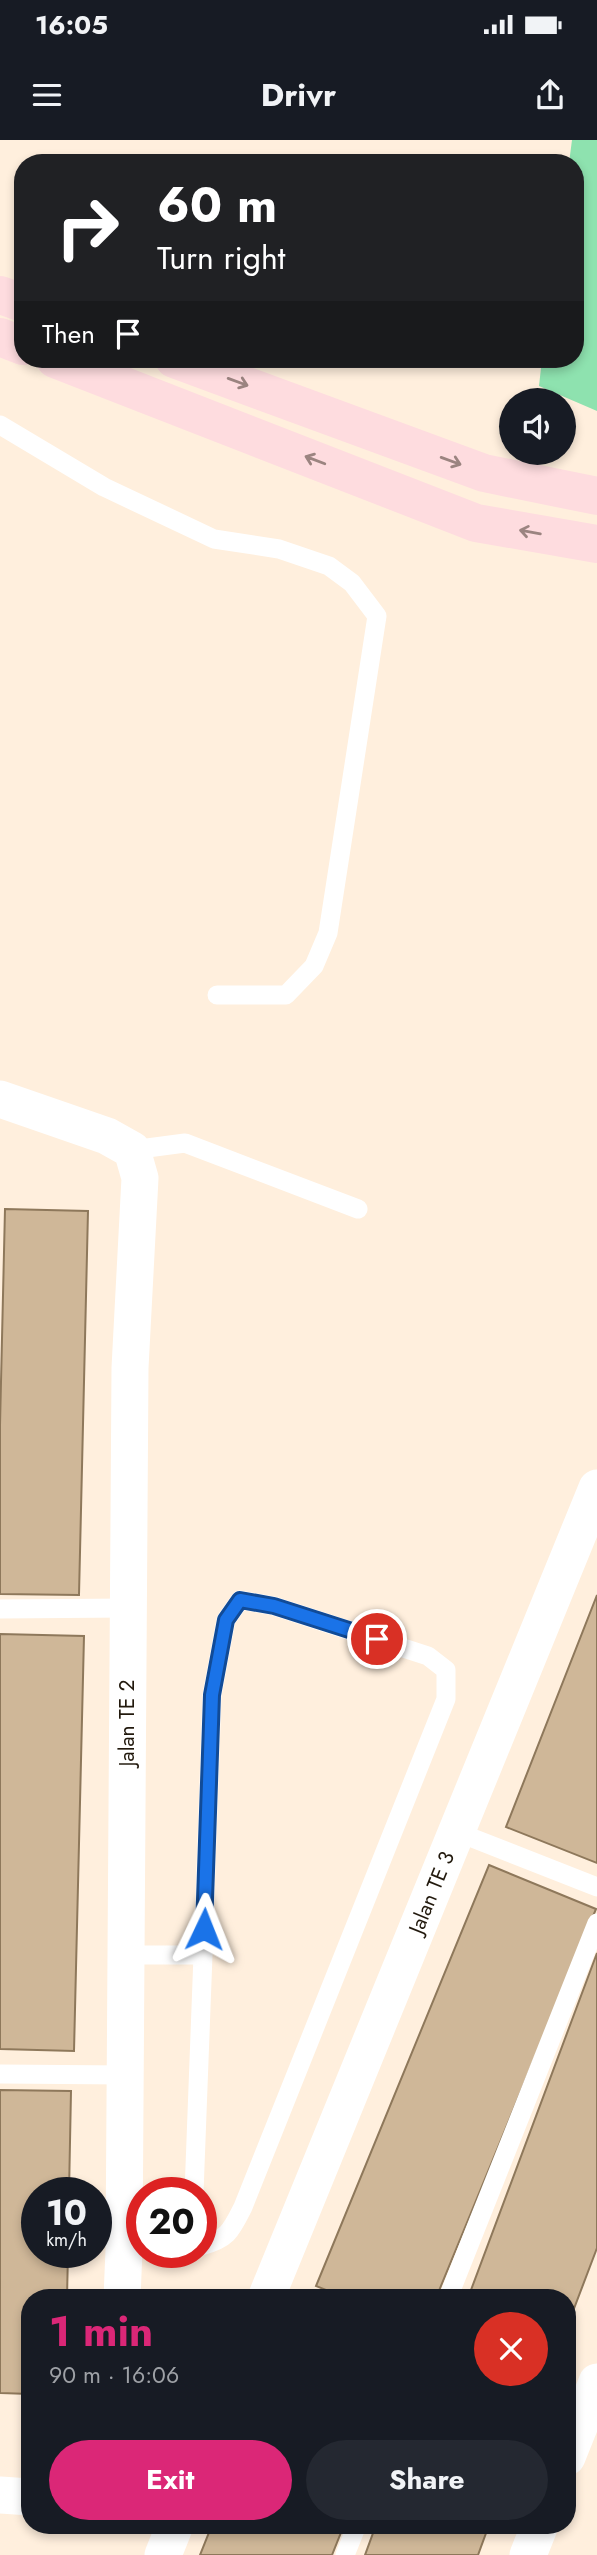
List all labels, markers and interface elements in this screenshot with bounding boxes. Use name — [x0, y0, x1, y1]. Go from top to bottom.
text: 16:05 — [35, 6, 108, 44]
text: Drivr — [261, 72, 336, 118]
icon: menu — [28, 76, 66, 114]
icon: share — [531, 76, 569, 114]
text: 60 m — [157, 170, 277, 240]
icon: right — [42, 182, 133, 273]
text: Turn right — [157, 235, 286, 281]
text: Then — [42, 315, 95, 353]
icon: arrive — [109, 315, 147, 353]
one-way arrow — [226, 377, 248, 390]
map controls — [499, 388, 576, 465]
button: sound — [499, 388, 576, 465]
one-way arrow — [304, 453, 326, 465]
one-way arrow — [440, 456, 462, 468]
one-way arrow — [519, 525, 542, 538]
pin — [347, 1609, 407, 1669]
icon: arrive — [358, 1620, 396, 1658]
street label: Jalan TE 2 — [112, 1680, 142, 1769]
street label: Jalan TE 3 — [400, 1847, 462, 1941]
position arrow — [167, 1892, 241, 1966]
speed limit sign: 20 — [126, 2177, 217, 2268]
text: 10 — [46, 2188, 87, 2238]
text: km/h — [46, 2227, 87, 2253]
text: 1 min — [49, 2301, 153, 2362]
button: close — [474, 2312, 548, 2386]
text: 90 m · 16:06 — [49, 2358, 179, 2392]
button: Exit — [49, 2440, 292, 2520]
button: Share — [306, 2440, 548, 2520]

